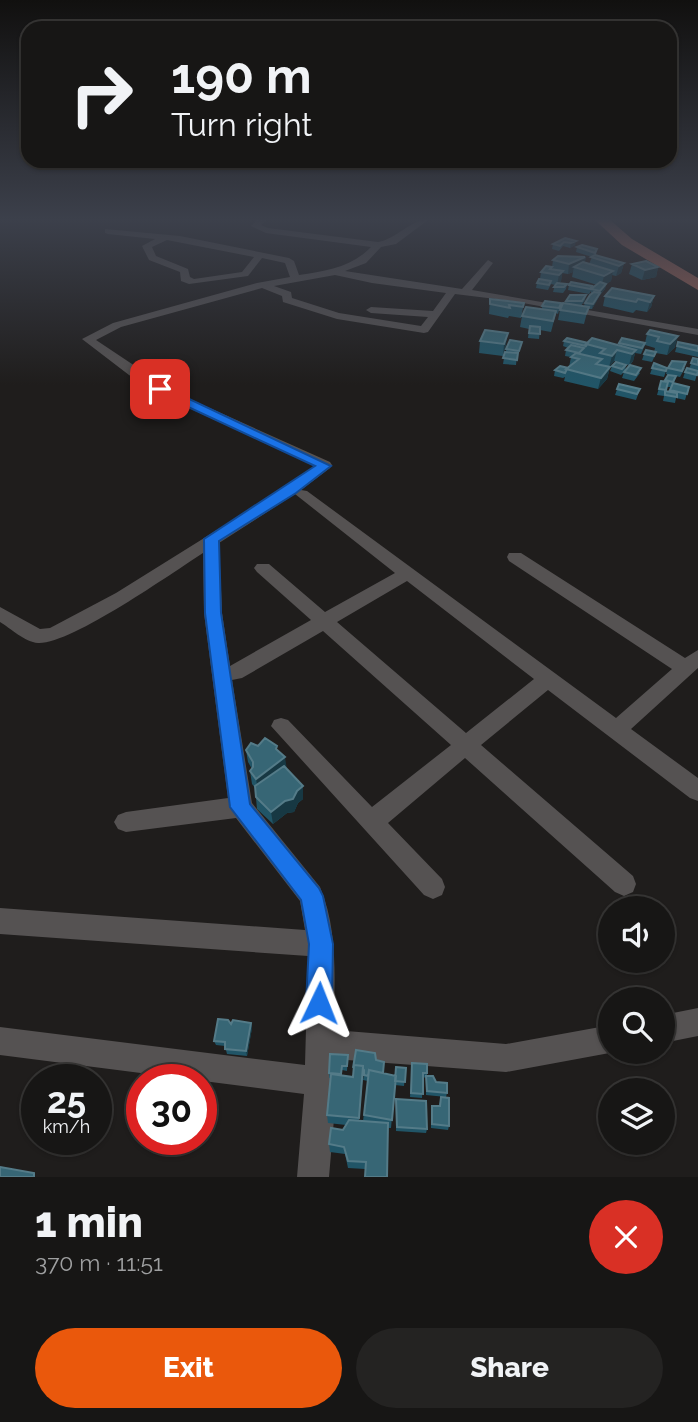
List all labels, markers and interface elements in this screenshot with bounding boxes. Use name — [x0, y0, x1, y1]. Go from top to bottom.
text: 190 m — [171, 47, 312, 104]
icon: right — [56, 49, 147, 140]
text: Turn right — [171, 106, 312, 143]
pin — [130, 359, 190, 419]
icon: arrive — [141, 370, 179, 408]
map controls — [598, 896, 675, 1155]
button: sound — [598, 896, 675, 973]
position arrow — [282, 966, 356, 1040]
button: search — [598, 987, 675, 1064]
speed limit sign: 30 — [126, 1064, 217, 1155]
button: layers — [598, 1078, 675, 1155]
text: 25 — [47, 1080, 86, 1121]
text: km/h — [43, 1116, 90, 1137]
text: 1 min — [35, 1198, 143, 1247]
button: close — [589, 1200, 663, 1274]
text: 370 m · 11:51 — [35, 1249, 163, 1276]
button: Exit — [35, 1328, 342, 1408]
button: Share — [356, 1328, 663, 1408]

